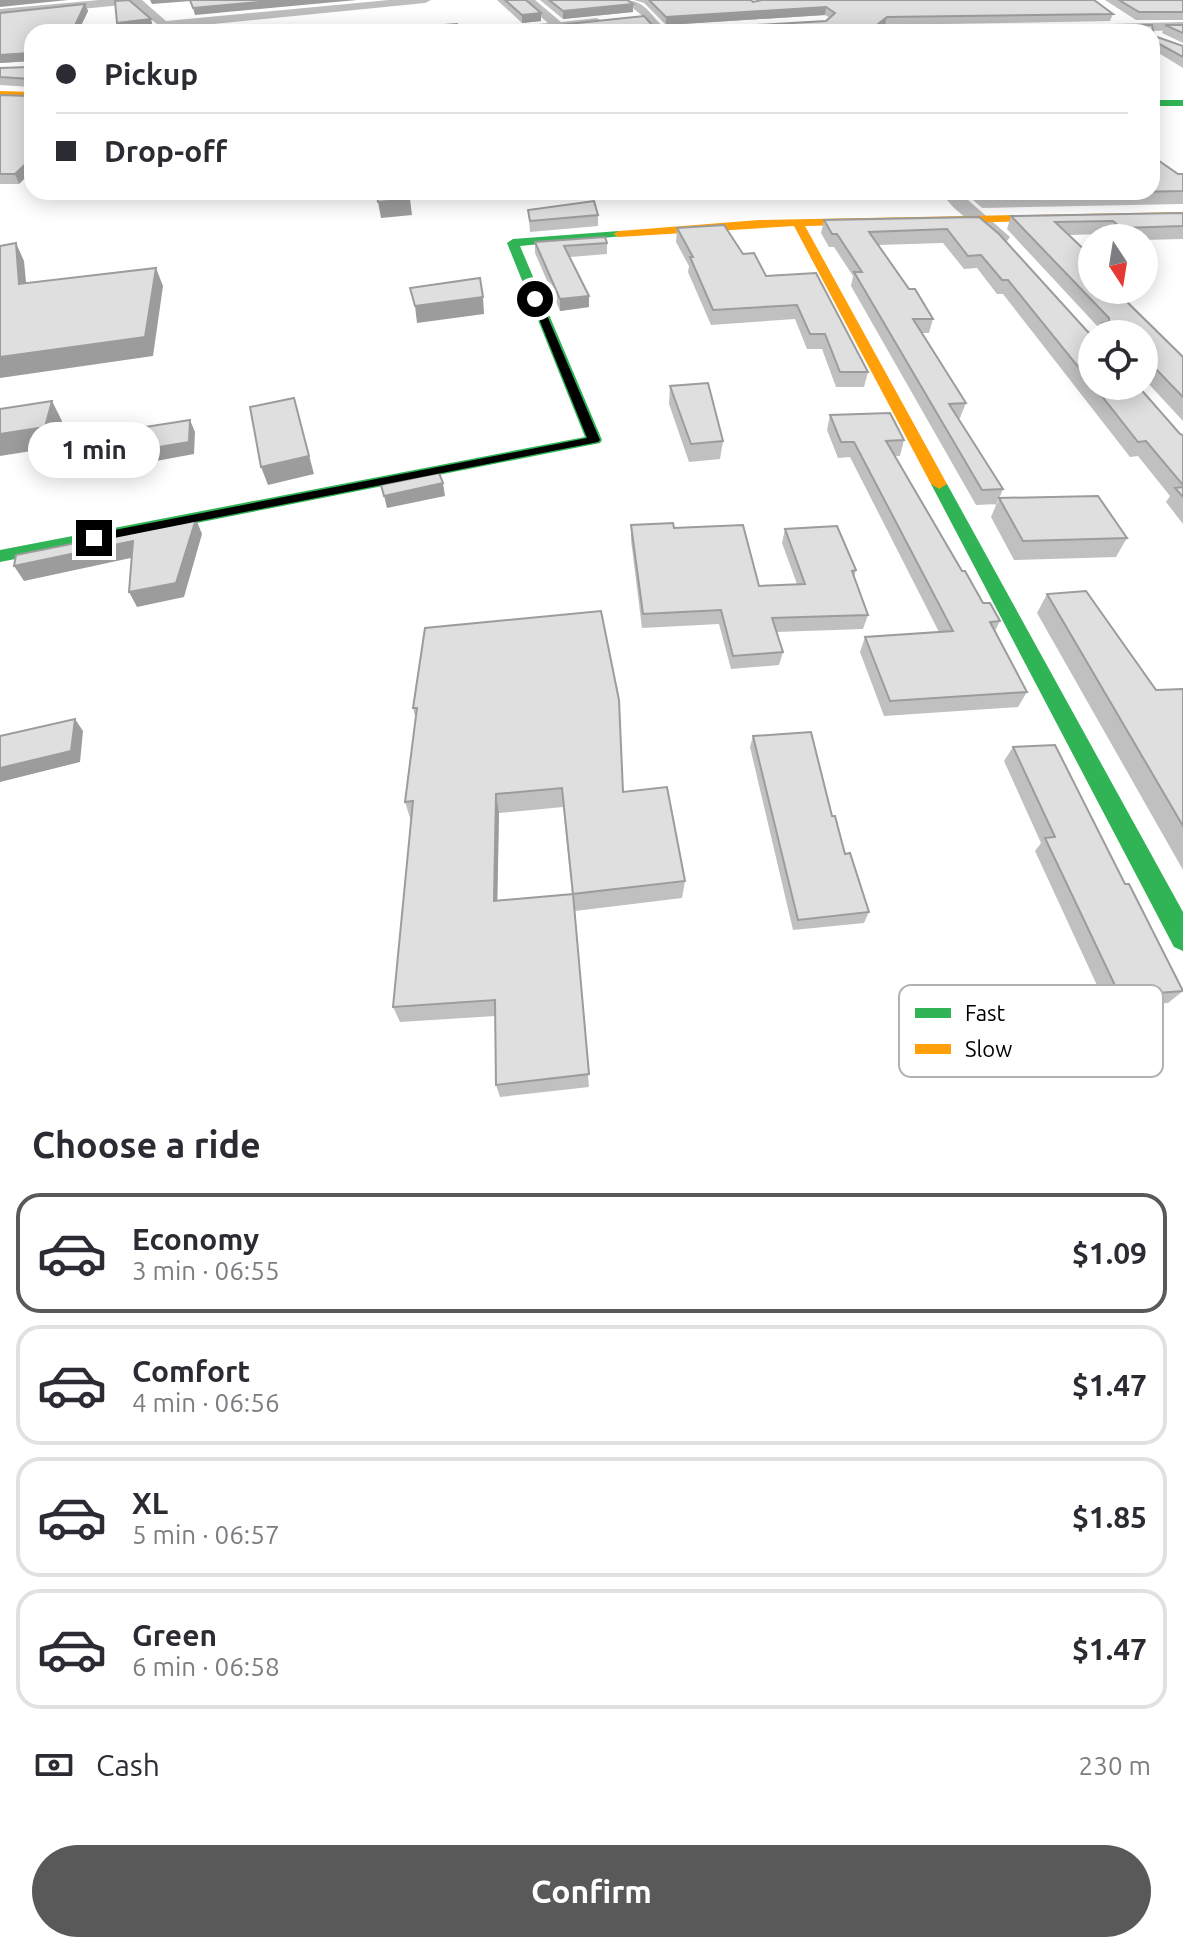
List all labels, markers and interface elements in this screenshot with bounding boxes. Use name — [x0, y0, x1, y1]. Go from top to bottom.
text: Pickup — [104, 57, 198, 91]
text: Drop-off — [104, 134, 227, 168]
north arrow — [1078, 224, 1158, 304]
map controls — [1078, 224, 1158, 400]
route start — [517, 281, 553, 317]
button: locate — [1078, 320, 1158, 400]
callout: 1 min — [28, 422, 160, 478]
text: 1 min — [61, 435, 127, 464]
route end — [76, 520, 112, 556]
legend — [899, 985, 1163, 1077]
text: Fast — [965, 1000, 1006, 1025]
text: Slow — [965, 1036, 1012, 1061]
text: Choose a ride — [32, 1124, 261, 1165]
icon: car — [36, 1217, 108, 1289]
text: Economy — [132, 1222, 259, 1256]
text: $1.09 — [1072, 1236, 1147, 1270]
text: 3 min · 06:55 — [132, 1256, 280, 1285]
icon: car — [36, 1349, 108, 1421]
text: Comfort — [132, 1354, 250, 1388]
text: $1.47 — [1072, 1368, 1147, 1402]
text: 4 min · 06:56 — [132, 1388, 280, 1417]
icon: car — [36, 1481, 108, 1553]
text: XL — [132, 1486, 168, 1520]
text: $1.85 — [1072, 1500, 1147, 1534]
text: 5 min · 06:57 — [132, 1520, 280, 1549]
icon: car — [36, 1613, 108, 1685]
text: Green — [132, 1618, 217, 1652]
text: $1.47 — [1072, 1632, 1147, 1666]
text: 6 min · 06:58 — [132, 1652, 280, 1681]
icon: cash — [32, 1743, 76, 1787]
text: Cash — [96, 1748, 160, 1782]
text: 230 m — [1079, 1751, 1151, 1780]
button: Confirm — [32, 1845, 1151, 1937]

